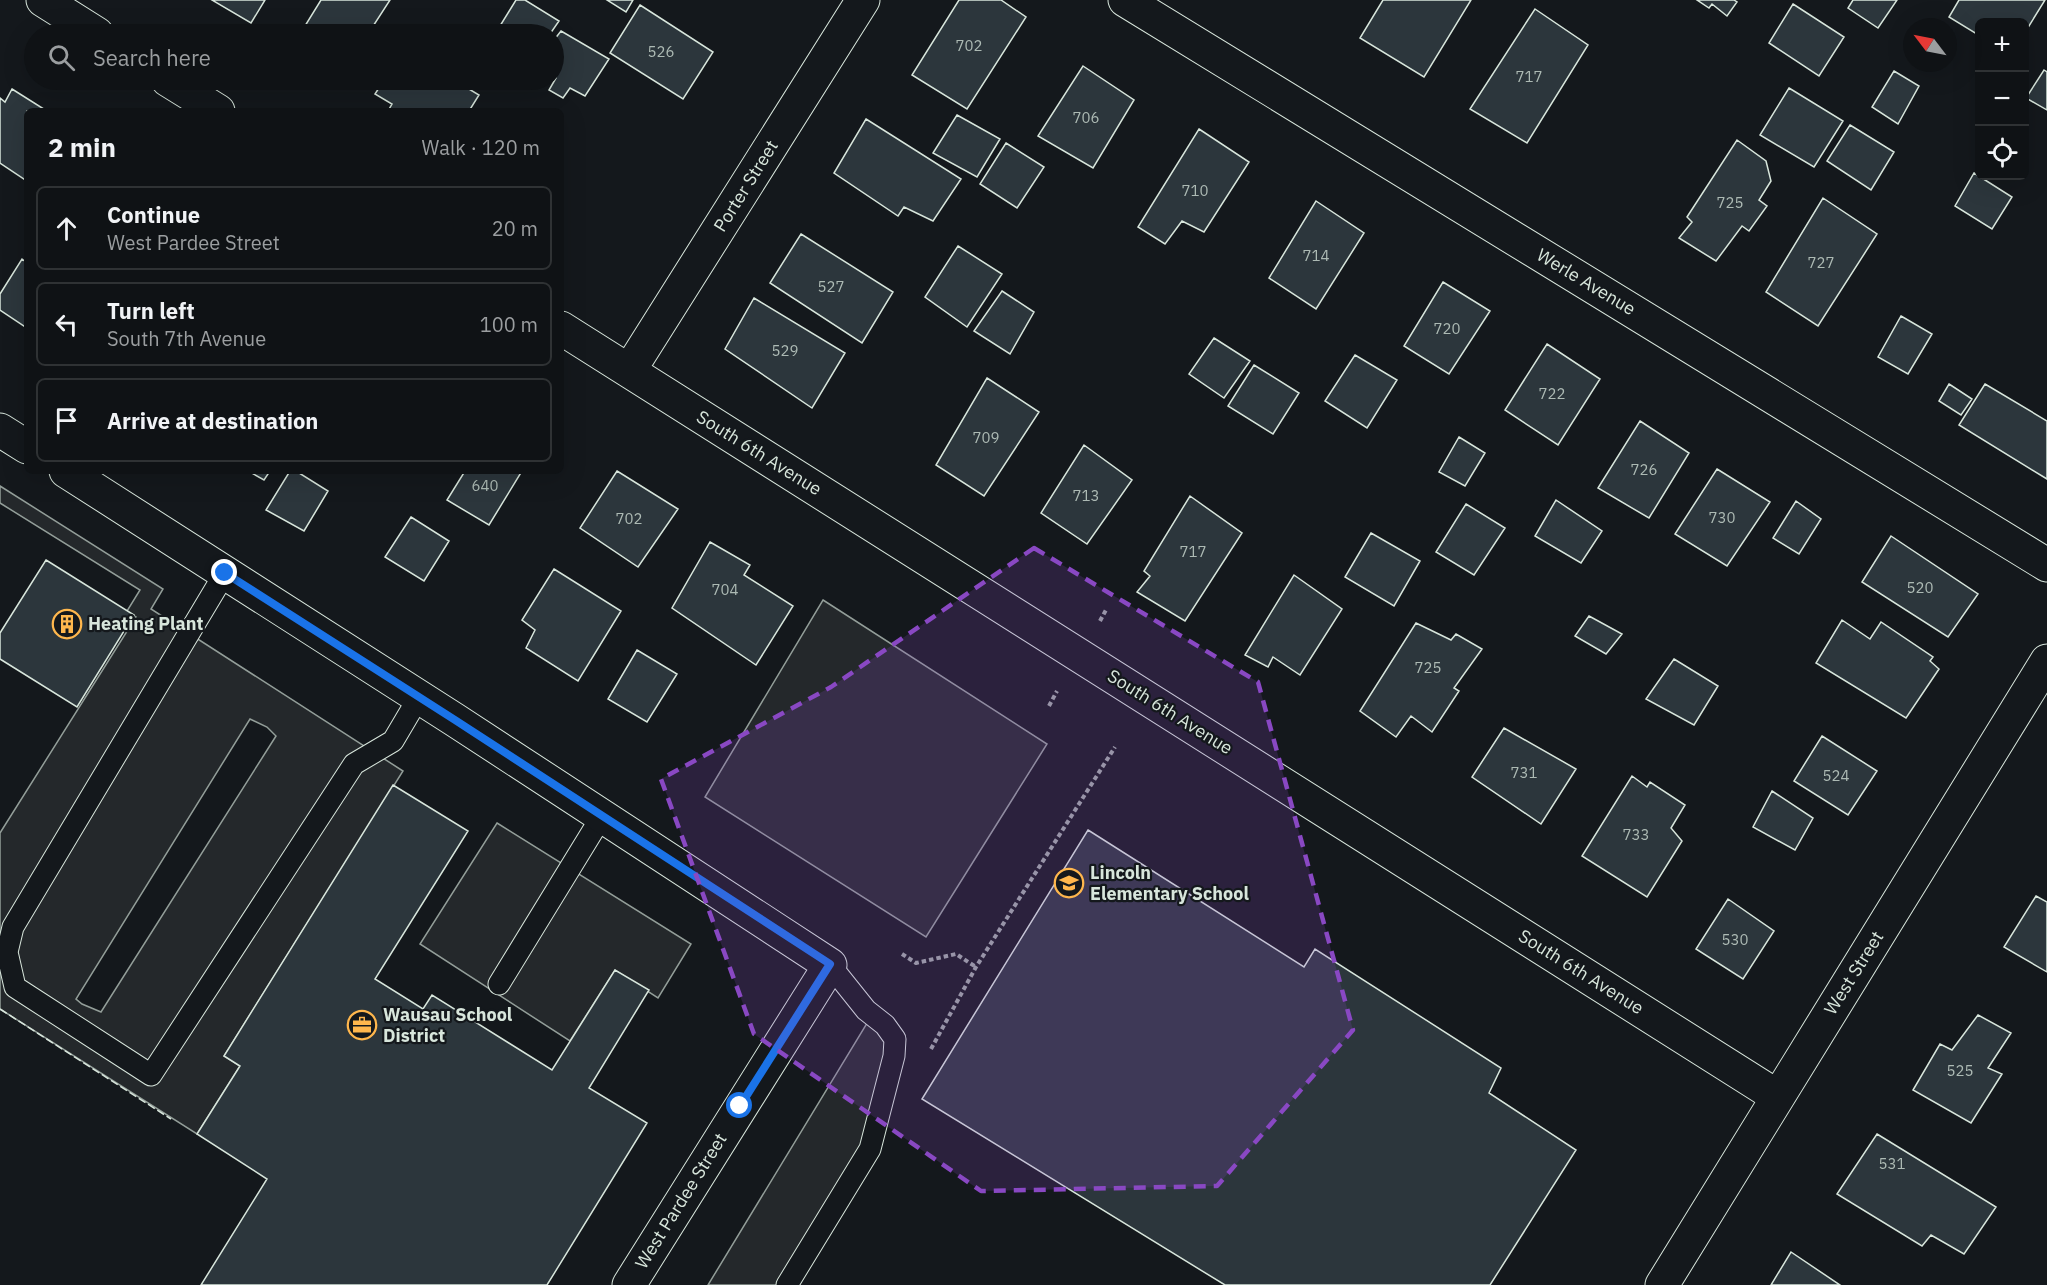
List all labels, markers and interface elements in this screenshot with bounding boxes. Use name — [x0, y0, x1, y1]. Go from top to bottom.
north arrow — [1903, 18, 1957, 72]
map controls — [1975, 18, 2029, 180]
button: + — [1975, 18, 2029, 72]
search box — [24, 24, 564, 90]
house number: 702 — [955, 36, 983, 55]
icon: search — [45, 41, 78, 74]
house number: 526 — [647, 42, 675, 61]
text: Search here — [93, 43, 211, 72]
house number: 717 — [1515, 67, 1543, 86]
button: − — [1975, 72, 2029, 126]
house number: 706 — [1072, 108, 1100, 127]
button: locate — [1975, 126, 2029, 180]
text: 2 min — [48, 130, 116, 164]
text: Walk · 120 m — [422, 134, 540, 161]
street label: Porter Street — [708, 136, 783, 236]
house number: 710 — [1181, 181, 1209, 200]
house number: 725 — [1716, 193, 1744, 212]
text: Continue — [107, 200, 200, 229]
icon: ahead — [50, 212, 83, 245]
text: 20 m — [492, 215, 538, 242]
text: West Pardee Street — [107, 229, 280, 256]
street label: Werle Avenue — [1533, 243, 1640, 320]
house number: 714 — [1302, 246, 1330, 265]
house number: 727 — [1807, 253, 1835, 272]
house number: 527 — [817, 277, 845, 296]
text: Turn left — [107, 296, 195, 325]
icon: left — [50, 308, 83, 341]
text: 100 m — [480, 311, 538, 338]
house number: 720 — [1433, 319, 1461, 338]
text: South 7th Avenue — [107, 325, 266, 352]
house number: 529 — [771, 341, 799, 360]
house number: 722 — [1538, 384, 1566, 403]
icon: arrive — [50, 404, 83, 437]
street label: South 6th Avenue — [692, 405, 826, 500]
text: Arrive at destination — [107, 406, 318, 435]
house number: 709 — [972, 428, 1000, 447]
house number: 726 — [1630, 460, 1658, 479]
house number: 640 — [471, 476, 499, 495]
house number: 713 — [1072, 486, 1100, 505]
house number: 730 — [1708, 508, 1736, 527]
house number: 702 — [615, 509, 643, 528]
house number: 717 — [1179, 542, 1207, 561]
route end — [211, 559, 237, 585]
house number: 520 — [1906, 578, 1934, 597]
house number: 704 — [711, 580, 739, 599]
building icon: Heating Plant — [51, 608, 83, 640]
place label: Heating Plant — [88, 612, 203, 635]
house number: 725 — [1414, 658, 1442, 677]
street label: South 6th Avenue — [1103, 664, 1237, 759]
house number: 731 — [1510, 763, 1538, 782]
house number: 524 — [1822, 766, 1850, 785]
house number: 733 — [1622, 825, 1650, 844]
place label: Lincoln Elementary School — [1090, 861, 1249, 905]
school or university icon: Lincoln Elementary School — [1053, 867, 1085, 899]
street label: South 6th Avenue — [1514, 924, 1648, 1019]
street label: West Street — [1819, 927, 1888, 1019]
house number: 530 — [1721, 930, 1749, 949]
place label: Wausau School District — [383, 1003, 513, 1047]
office icon: Wausau School District — [346, 1009, 378, 1041]
house number: 525 — [1946, 1061, 1974, 1080]
route start — [726, 1092, 752, 1118]
street label: West Pardee Street — [630, 1129, 732, 1273]
house number: 531 — [1878, 1154, 1906, 1173]

